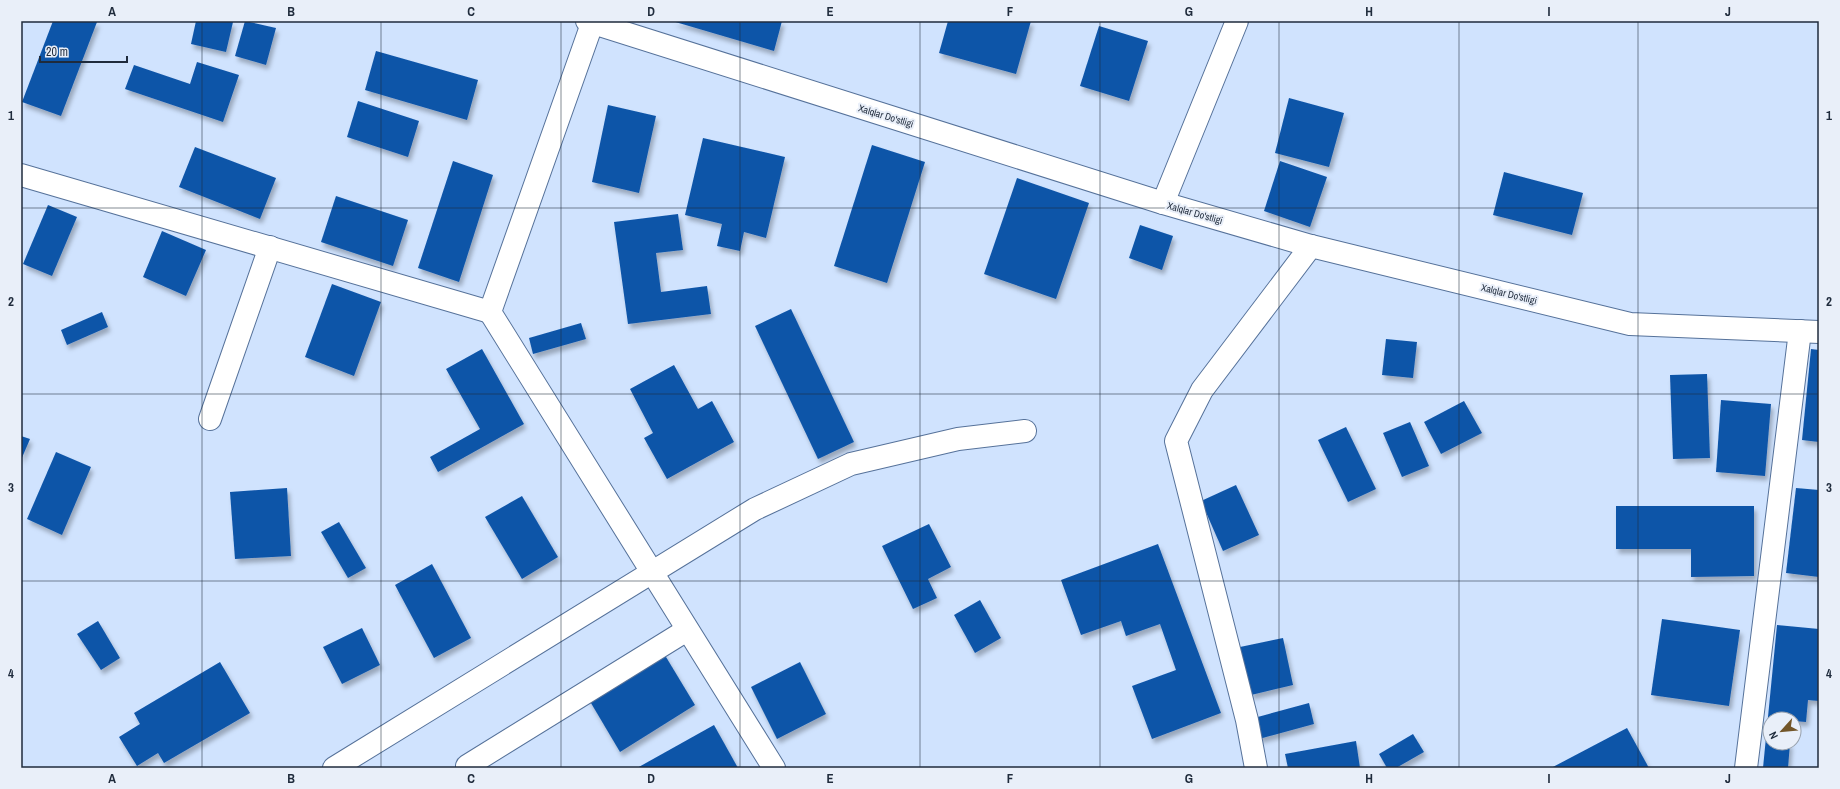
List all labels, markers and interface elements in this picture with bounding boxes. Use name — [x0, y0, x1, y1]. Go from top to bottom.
text: A — [108, 3, 116, 20]
text: B — [287, 3, 295, 20]
text: C — [467, 3, 475, 20]
text: D — [647, 3, 655, 20]
text: E — [826, 3, 834, 20]
text: F — [1007, 3, 1014, 20]
text: G — [1185, 3, 1193, 20]
text: H — [1365, 3, 1373, 20]
text: I — [1548, 3, 1551, 20]
text: J — [1725, 3, 1731, 20]
scale bar — [40, 38, 127, 64]
text: 20 m — [46, 44, 68, 60]
street label: Xalqlar Do'stligi — [857, 101, 915, 131]
text: 1 — [8, 107, 14, 124]
text: 1 — [1826, 107, 1832, 124]
street label: Xalqlar Do'stligi — [1166, 199, 1224, 227]
street label: Xalqlar Do'stligi — [1480, 281, 1538, 307]
text: 2 — [8, 293, 14, 310]
text: 2 — [1826, 293, 1832, 310]
text: 3 — [8, 479, 14, 496]
text: 3 — [1826, 479, 1832, 496]
text: 4 — [8, 665, 14, 682]
text: 4 — [1826, 665, 1832, 682]
north arrow — [1762, 711, 1802, 751]
text: N — [1765, 729, 1781, 742]
text: A — [108, 770, 116, 787]
text: B — [287, 770, 295, 787]
text: C — [467, 770, 475, 787]
text: D — [647, 770, 655, 787]
text: E — [826, 770, 834, 787]
text: F — [1007, 770, 1014, 787]
text: G — [1185, 770, 1193, 787]
text: H — [1365, 770, 1373, 787]
text: I — [1548, 770, 1551, 787]
text: J — [1725, 770, 1731, 787]

